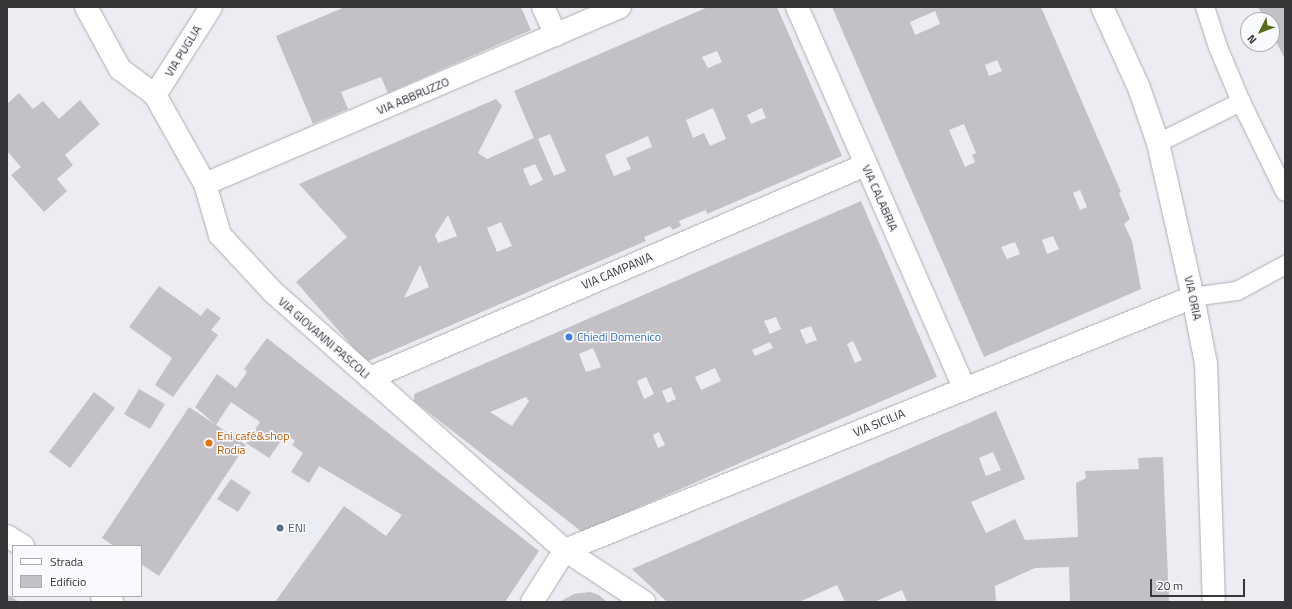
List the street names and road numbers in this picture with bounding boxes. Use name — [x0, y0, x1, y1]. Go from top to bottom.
street label: VIA PUGLIA — [162, 23, 204, 79]
street label: VIA ABBRUZZO — [375, 74, 451, 118]
street label: VIA CALABRIA — [859, 163, 901, 233]
street label: VIA CAMPANIA — [579, 250, 655, 292]
street label: VIA ORIA — [1181, 274, 1205, 322]
street label: VIA GIOVANNI PASCOLI — [275, 294, 373, 382]
street label: VIA SICILIA — [851, 406, 907, 440]

